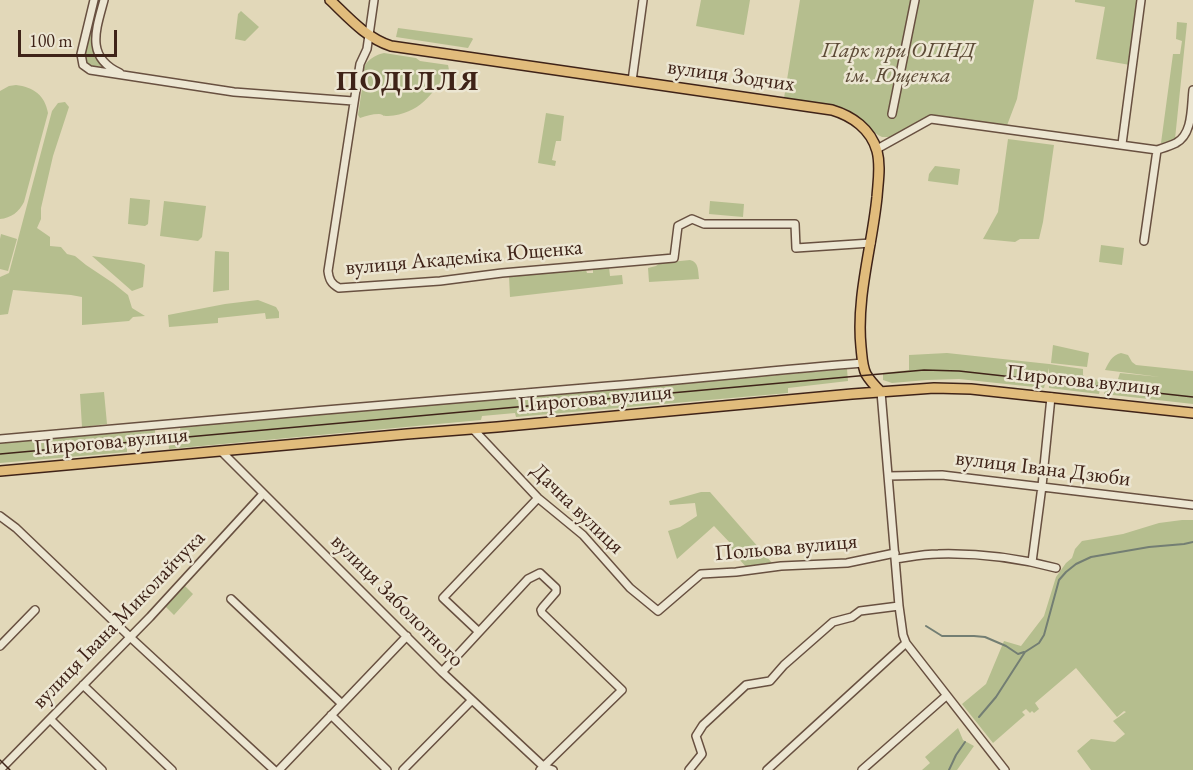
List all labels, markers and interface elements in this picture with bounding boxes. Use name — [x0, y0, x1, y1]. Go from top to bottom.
scale bar — [21, 18, 120, 56]
text: 100 m — [29, 29, 73, 52]
park label: Парк при ОПНД ім. Ющенка — [821, 38, 975, 90]
street label: вулиця Зодчих — [666, 54, 796, 98]
district label: ПОДІЛЛЯ — [336, 65, 480, 99]
street label: вулиця Академіка Ющенка — [344, 234, 584, 282]
street label: Пирогова вулиця — [1005, 360, 1161, 402]
street label: Пирогова вулиця — [517, 379, 673, 419]
street label: Пирогова вулиця — [33, 422, 189, 462]
street label: вулиця Івана Дзюби — [954, 445, 1132, 493]
street label: Дачна вулиця — [525, 458, 629, 560]
street label: вулиця Івана Миколайчука — [27, 525, 211, 715]
street label: вулиця Заболотного — [325, 529, 469, 673]
street label: Польова вулиця — [714, 529, 858, 567]

